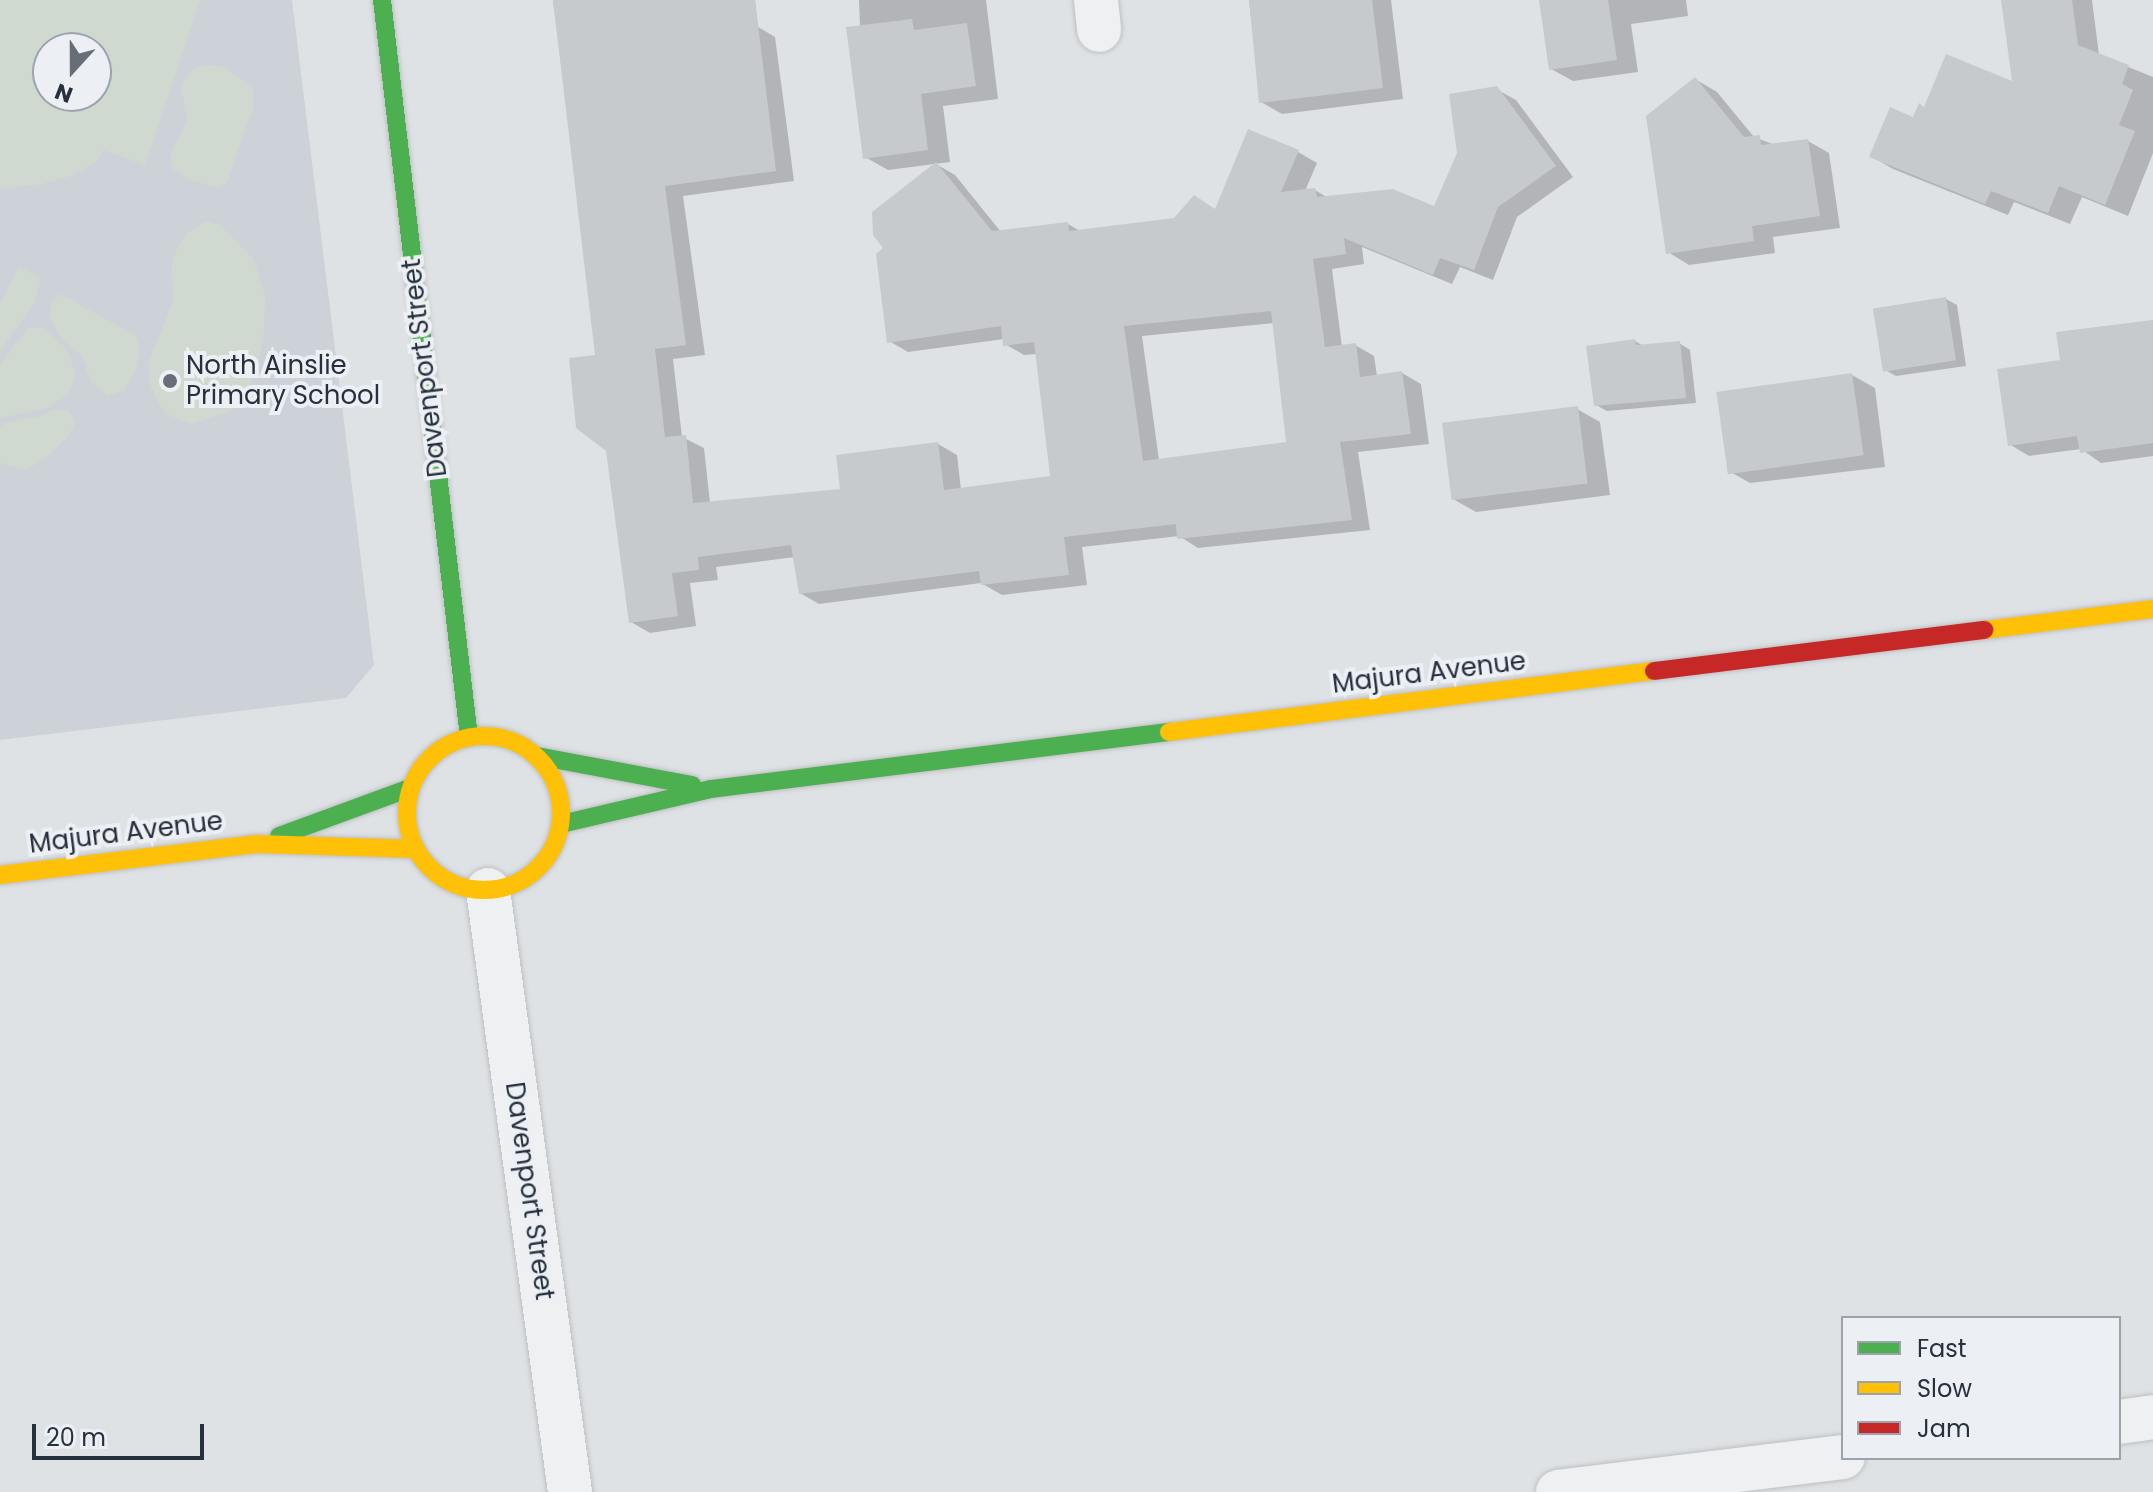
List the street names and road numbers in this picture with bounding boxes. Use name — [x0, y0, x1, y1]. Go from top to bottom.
street label: Davenport Street — [396, 257, 454, 479]
street label: Majura Avenue — [1330, 646, 1528, 700]
street label: Majura Avenue — [27, 806, 225, 860]
street label: Davenport Street — [498, 1080, 560, 1302]

